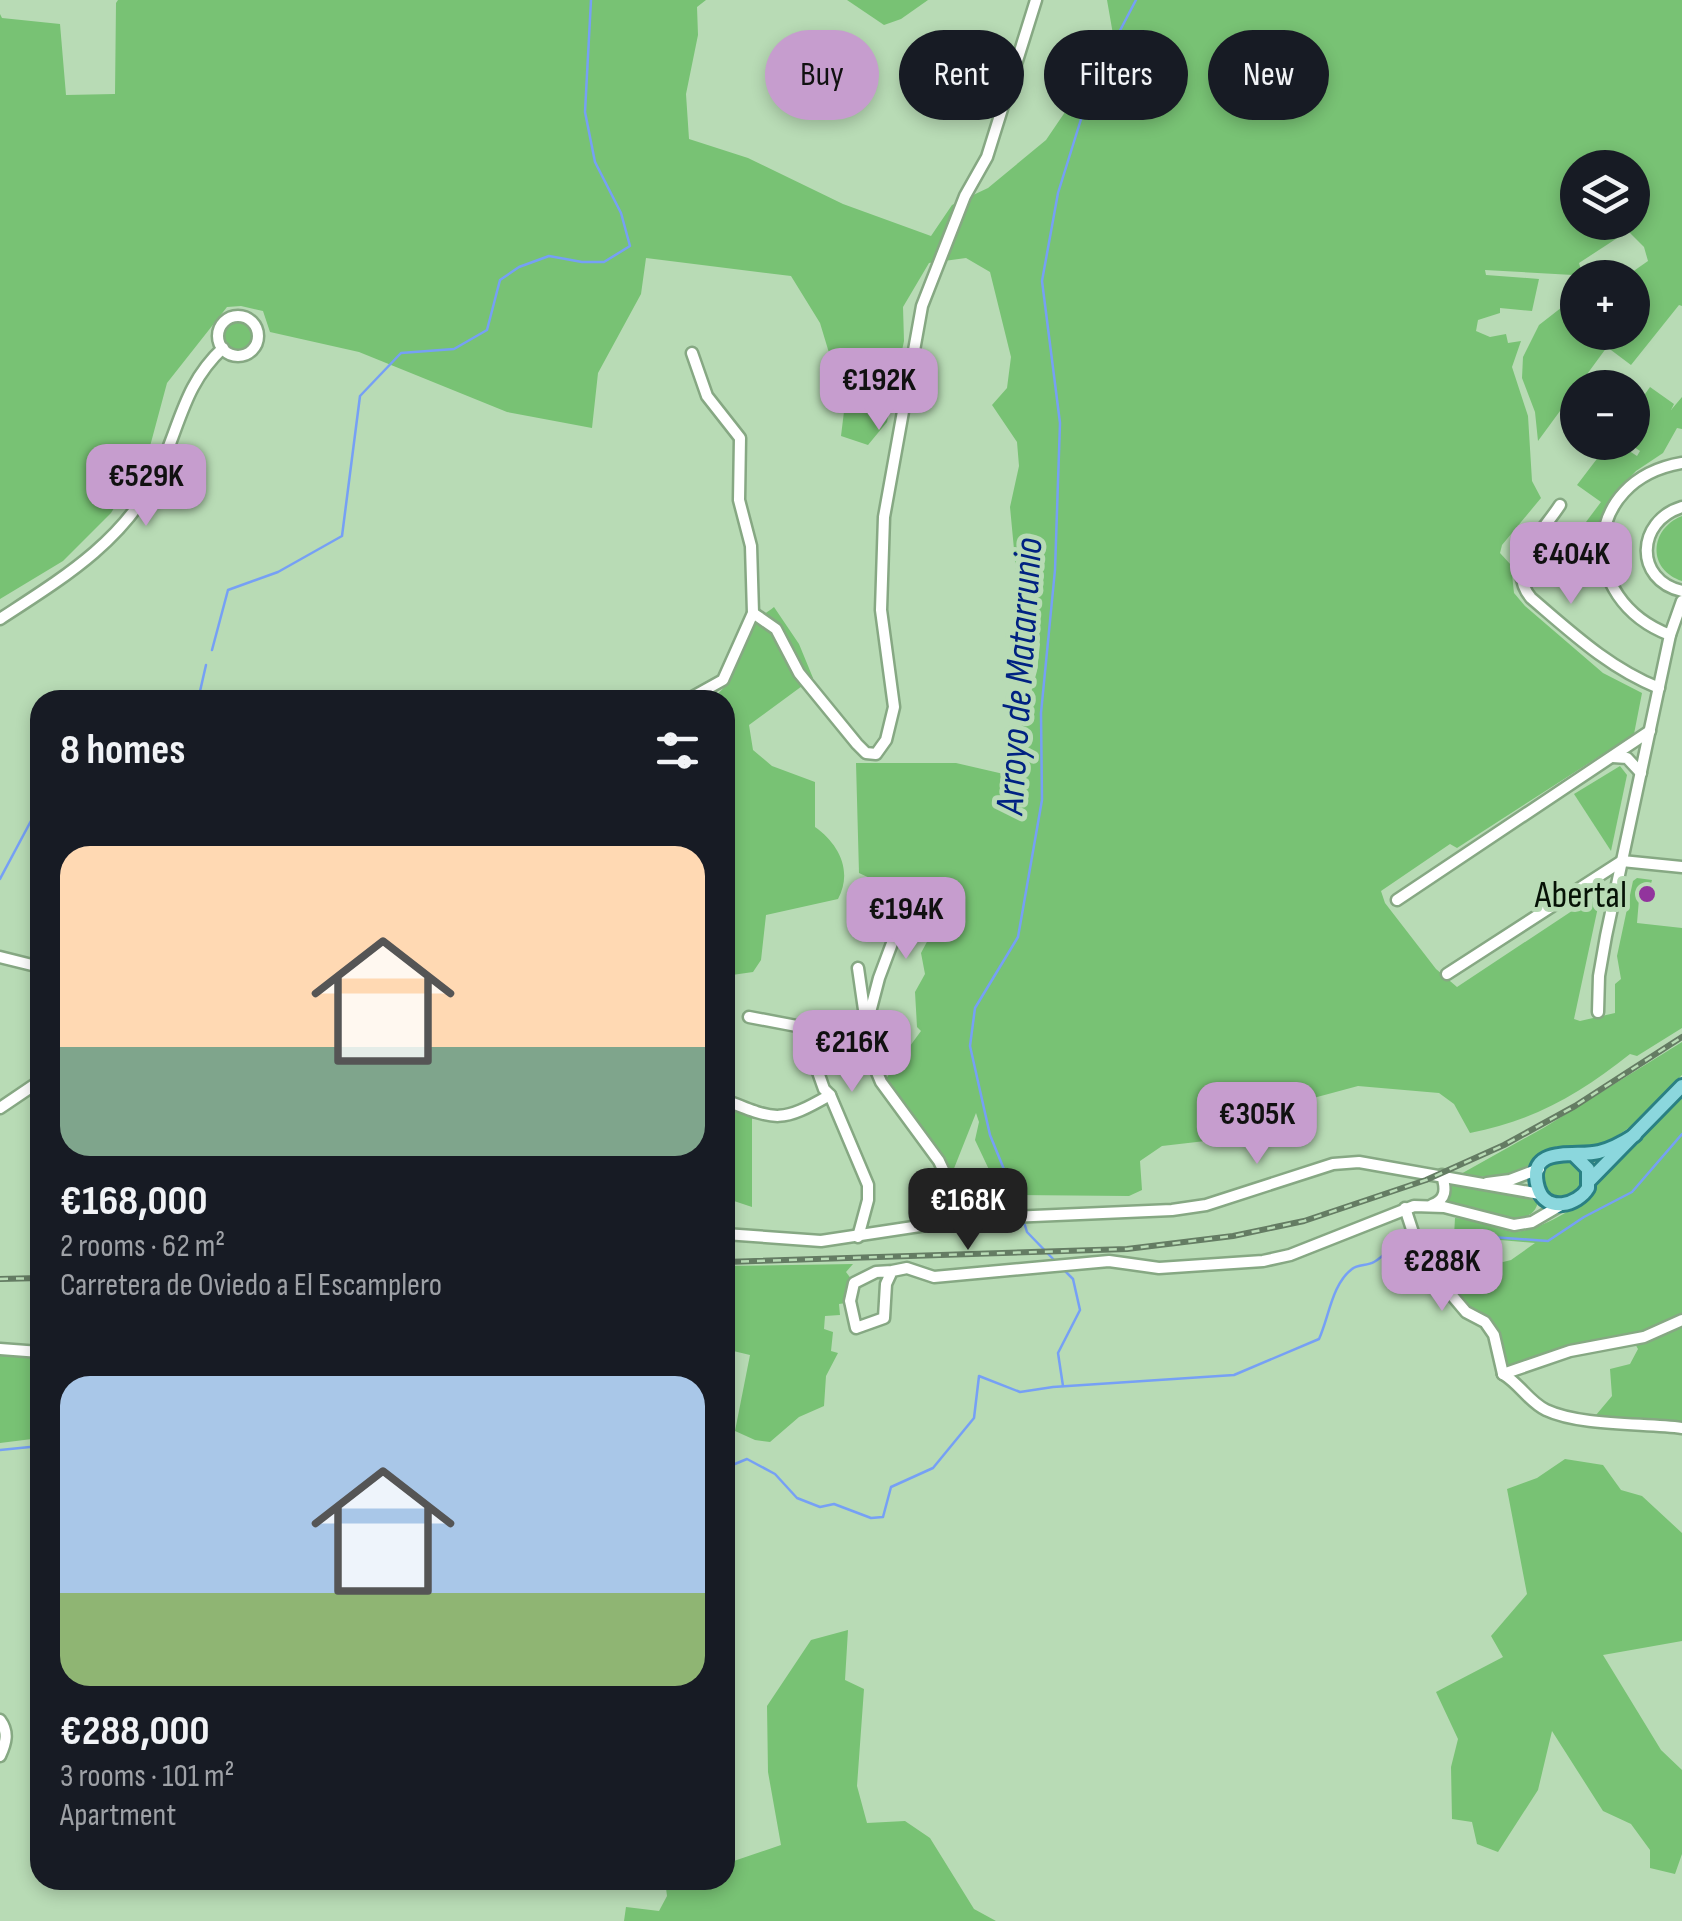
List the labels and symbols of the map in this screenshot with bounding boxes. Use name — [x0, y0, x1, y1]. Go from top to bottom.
pin: €192K — [809, 348, 949, 433]
pin: €529K — [76, 444, 216, 529]
pin: €404K — [1501, 522, 1641, 607]
water label: Arroyo de Matarrunio — [986, 536, 1054, 818]
place label: Abertal — [1534, 873, 1627, 918]
pin: €194K — [836, 877, 976, 962]
marker: Abertal — [1636, 883, 1658, 905]
pin: €216K — [782, 1010, 922, 1095]
pin: €305K — [1187, 1082, 1327, 1167]
pin: €168K — [898, 1168, 1038, 1253]
pin: €288K — [1372, 1229, 1512, 1314]

